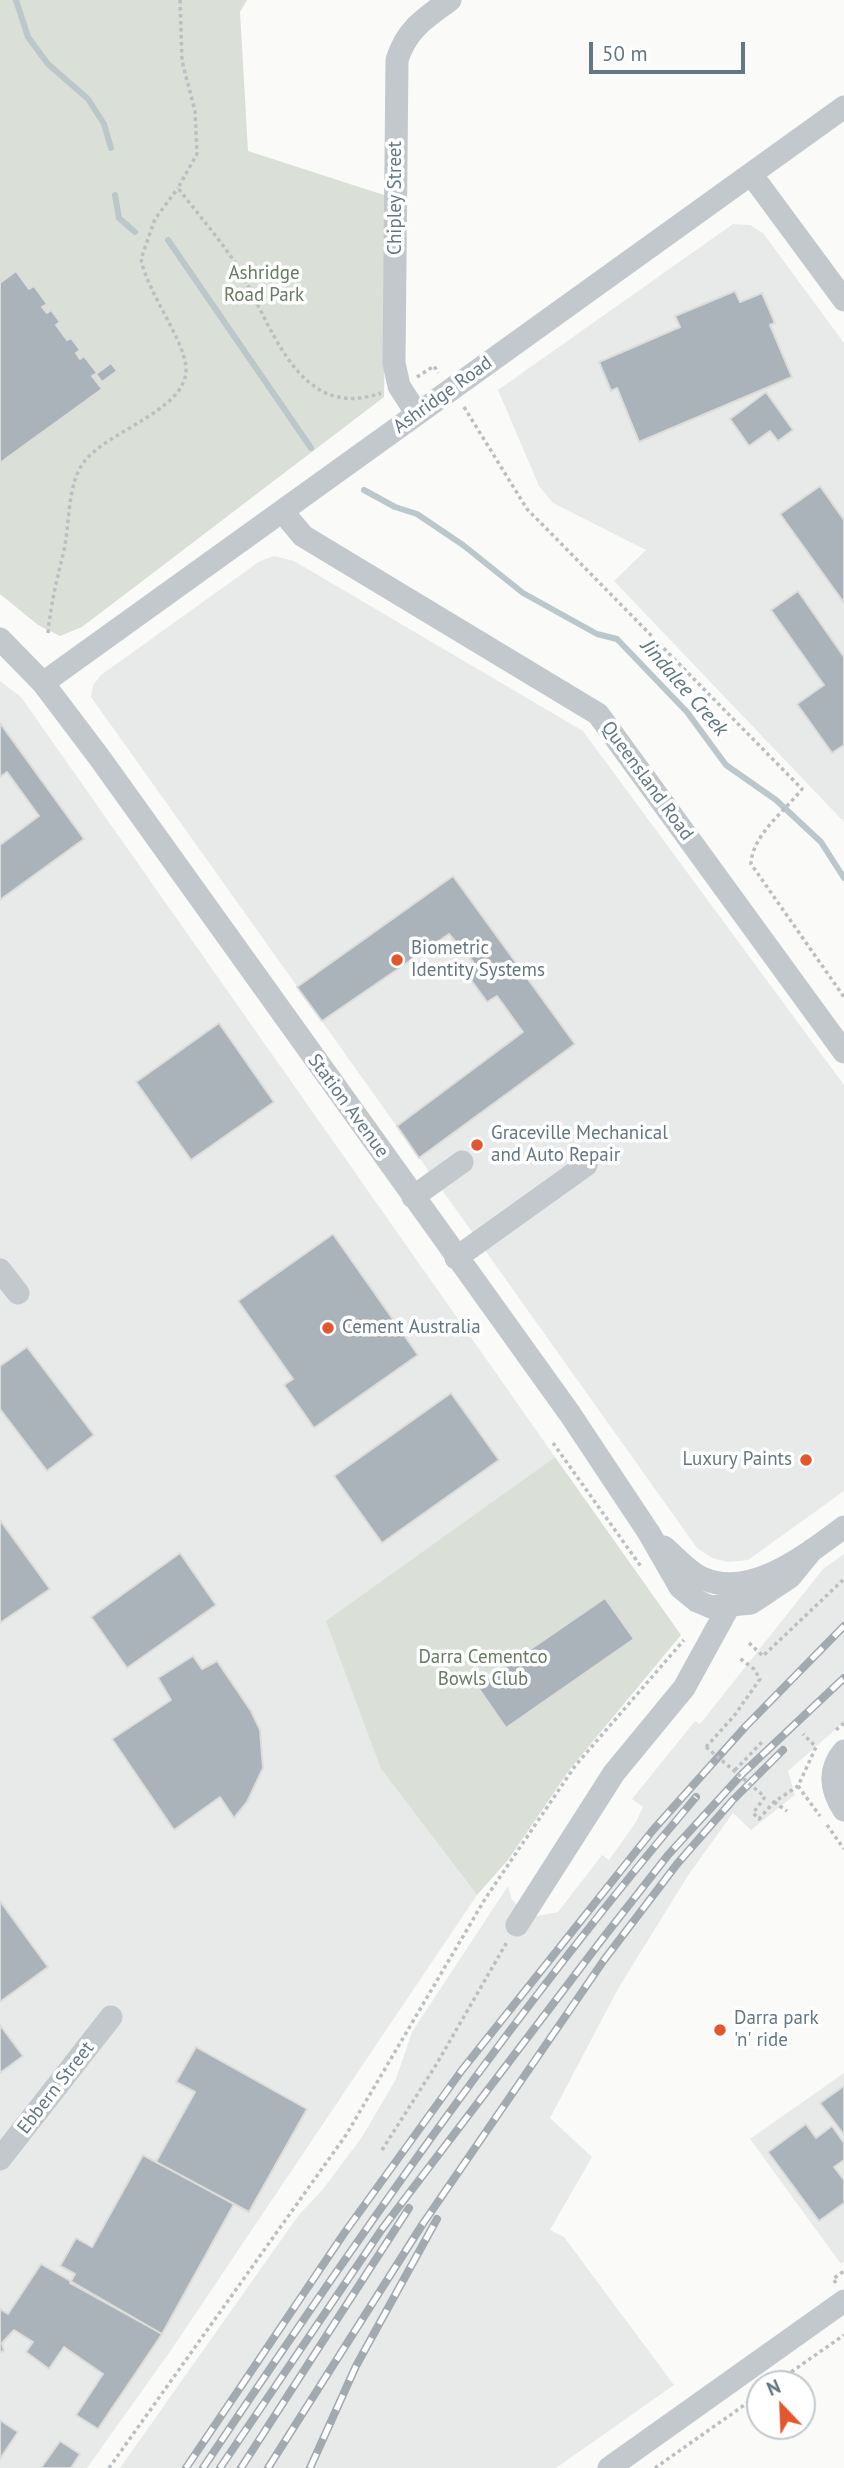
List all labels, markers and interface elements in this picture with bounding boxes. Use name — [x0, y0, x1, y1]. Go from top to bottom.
scale bar — [592, 28, 748, 72]
text: 50 m — [602, 40, 648, 67]
street label: Chipley Street — [385, 141, 407, 255]
park label: Ashridge Road Park — [224, 263, 304, 307]
street label: Ashridge Road — [389, 352, 497, 438]
water label: Jindalee Creek — [635, 634, 733, 742]
street label: Queensland Road — [596, 717, 698, 845]
place label: Biometric Identity Systems — [411, 938, 545, 982]
marker: Biometric Identity Systems — [389, 952, 405, 968]
street label: Station Avenue — [303, 1050, 393, 1162]
place label: Graceville Mechanical and Auto Repair — [491, 1123, 668, 1167]
marker: Graceville Mechanical and Auto Repair — [469, 1137, 485, 1153]
place label: Cement Australia — [342, 1317, 481, 1339]
marker: Cement Australia — [320, 1320, 336, 1336]
place label: Luxury Paints — [683, 1449, 792, 1471]
marker: Luxury Paints — [798, 1452, 814, 1468]
park label: Darra Cementco Bowls Club — [418, 1647, 548, 1691]
place label: Darra park 'n' ride — [734, 2008, 819, 2052]
marker: Darra park 'n' ride — [712, 2022, 728, 2038]
street label: Ebbern Street — [13, 2037, 99, 2139]
north arrow — [746, 2370, 816, 2440]
text: N — [763, 2374, 784, 2401]

